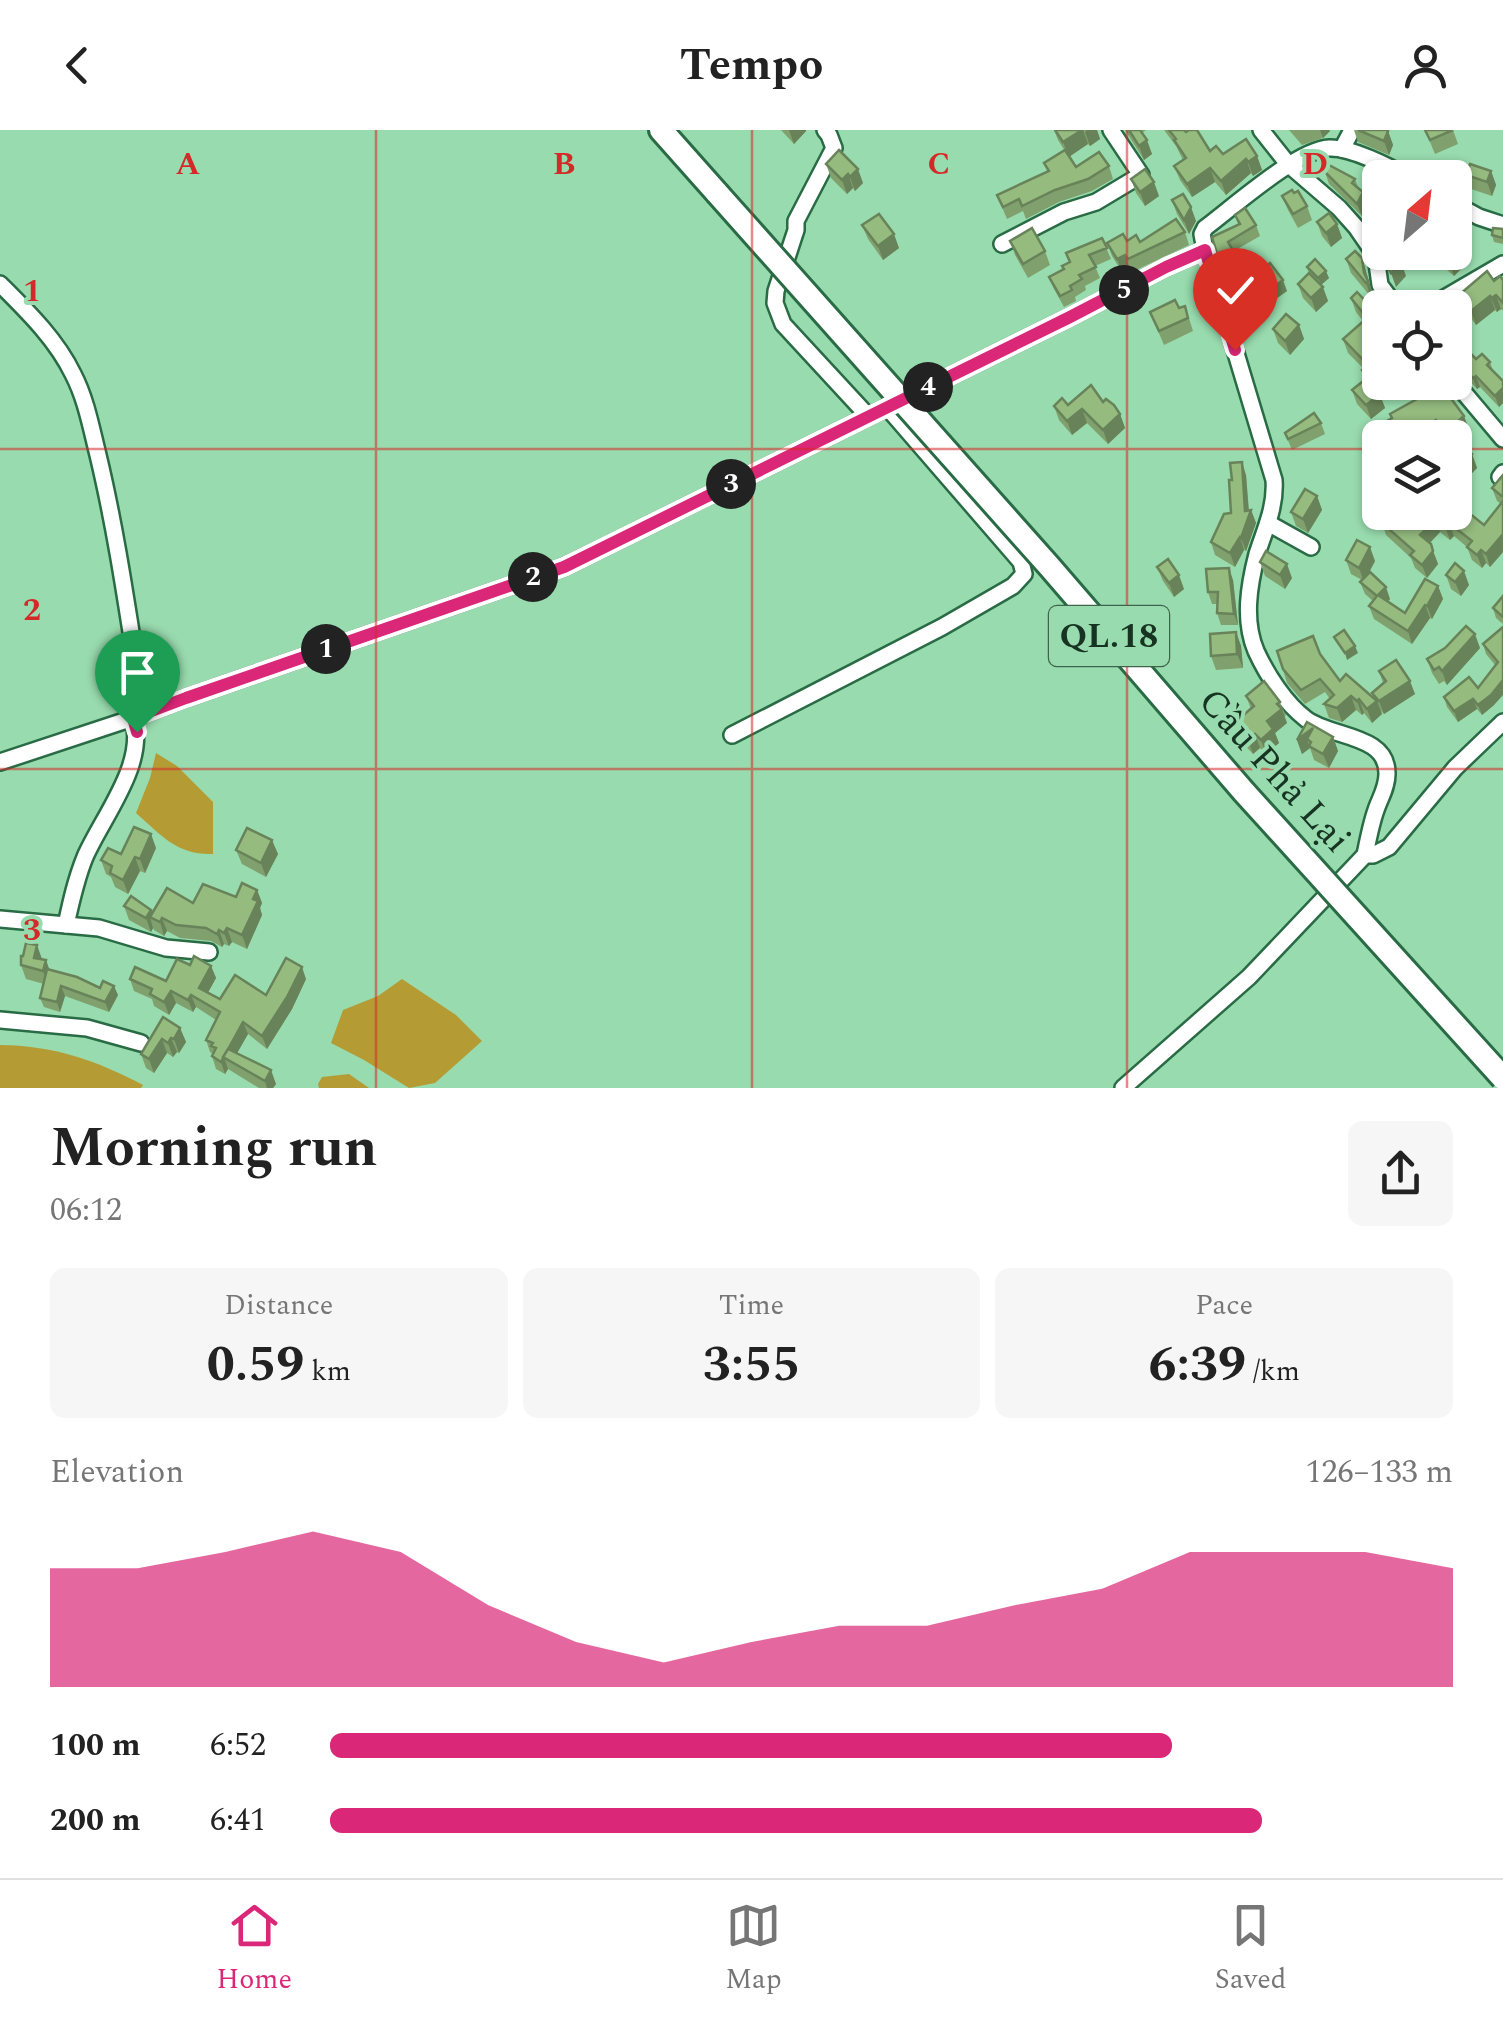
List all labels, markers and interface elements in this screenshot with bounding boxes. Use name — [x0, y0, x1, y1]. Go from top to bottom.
text: Tempo — [680, 31, 823, 100]
icon: back — [50, 38, 105, 93]
icon: person — [1398, 38, 1453, 93]
text: A — [176, 140, 201, 189]
text: B — [553, 140, 575, 189]
text: C — [928, 140, 950, 189]
text: D — [1302, 140, 1328, 189]
north arrow — [1362, 160, 1472, 270]
map controls — [1362, 160, 1472, 530]
pin — [1193, 248, 1278, 351]
icon: check — [1208, 263, 1263, 318]
pin: 5 — [1099, 265, 1149, 315]
text: 1 — [23, 267, 41, 316]
text: 5 — [1116, 268, 1132, 311]
button: locate — [1362, 290, 1472, 400]
pin: 4 — [903, 362, 953, 412]
text: 4 — [920, 365, 936, 408]
button: layers — [1362, 420, 1472, 530]
pin: 3 — [706, 459, 756, 509]
text: 3 — [723, 462, 739, 505]
pin: 2 — [508, 552, 558, 602]
text: 2 — [525, 555, 541, 598]
text: 2 — [23, 586, 41, 635]
road number: QL.18 — [1049, 606, 1169, 666]
pin: 1 — [301, 624, 351, 674]
text: 1 — [318, 627, 334, 670]
pin — [95, 630, 180, 733]
icon: arrive — [110, 645, 165, 700]
street label: Cầu Phả Lại — [1184, 675, 1364, 867]
text: 3 — [23, 906, 41, 955]
text: Morning run — [50, 1107, 378, 1190]
button: share — [1348, 1121, 1453, 1226]
text: 06:12 — [50, 1186, 122, 1235]
text: Distance — [224, 1284, 333, 1327]
text: Time — [719, 1284, 784, 1327]
text: Pace — [1195, 1284, 1253, 1327]
text: 0.59 — [207, 1327, 304, 1403]
text: 3:55 — [703, 1327, 800, 1403]
text: 6:39 — [1149, 1327, 1246, 1403]
text: km — [304, 1350, 351, 1393]
text: /km — [1246, 1350, 1300, 1393]
text: Elevation — [50, 1448, 184, 1497]
text: 126–133 m — [1305, 1448, 1453, 1497]
text: 100 m — [50, 1721, 141, 1770]
text: 6:52 — [210, 1721, 266, 1770]
text: 200 m — [50, 1796, 141, 1845]
text: 6:41 — [210, 1796, 266, 1845]
tab: Home — [217, 1898, 292, 2001]
tab: Map — [725, 1898, 782, 2001]
tab: Saved — [1215, 1898, 1286, 2001]

